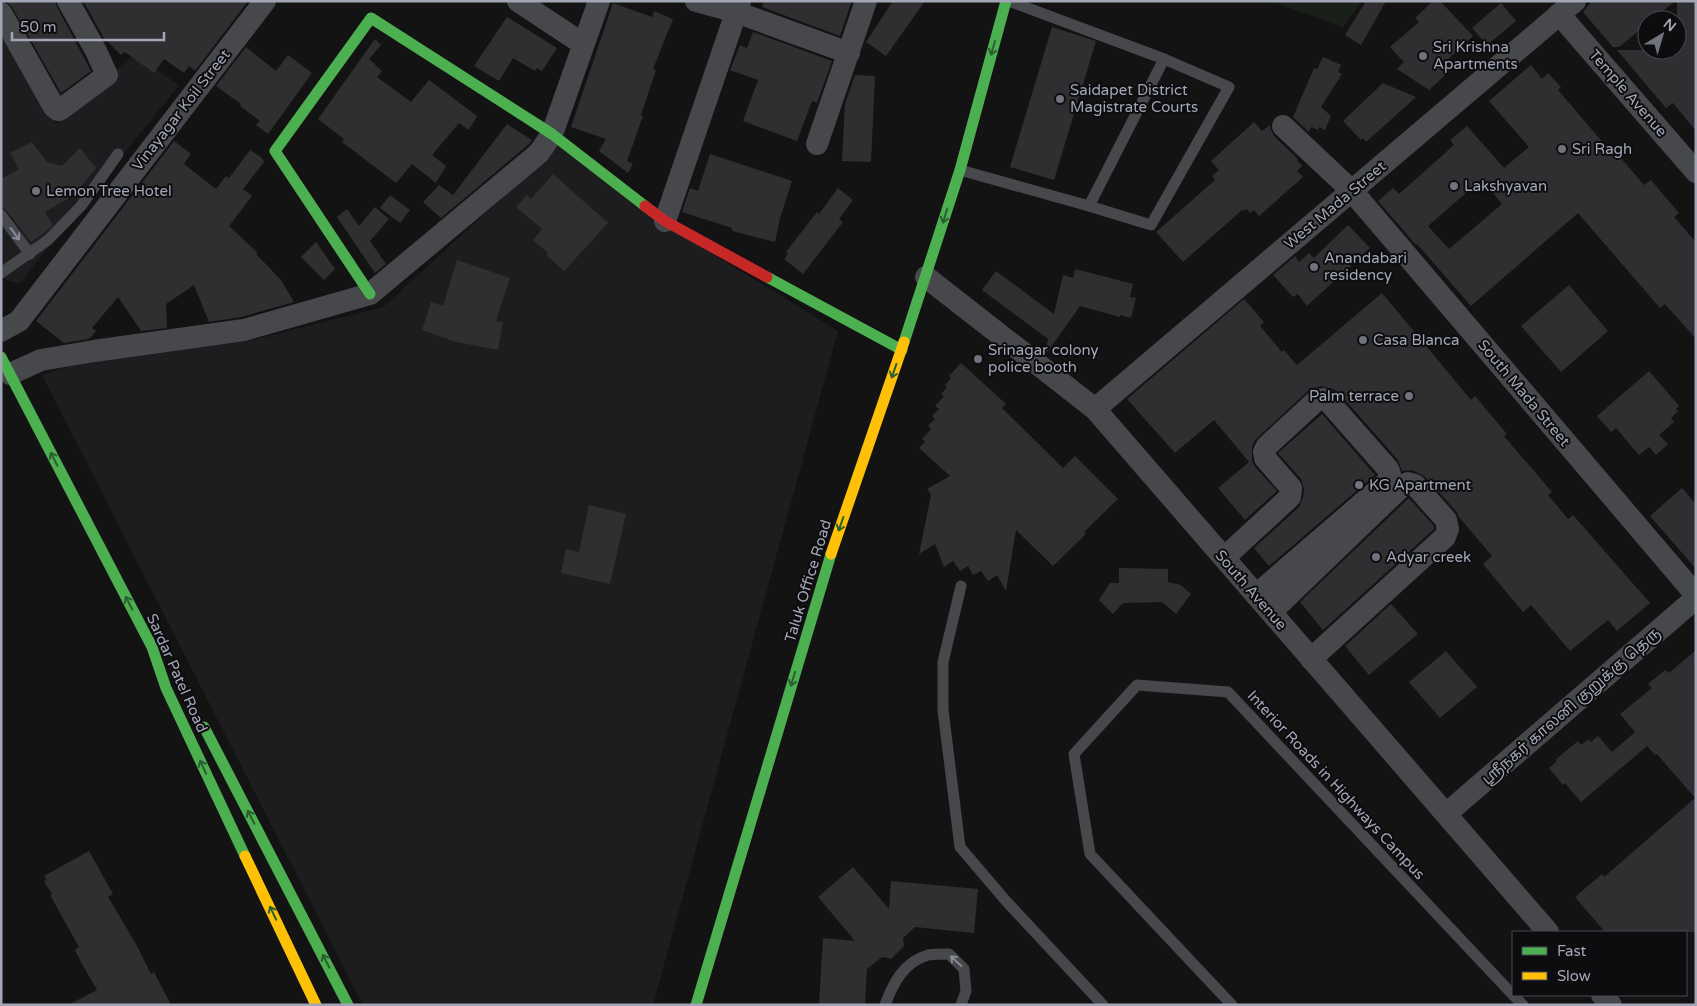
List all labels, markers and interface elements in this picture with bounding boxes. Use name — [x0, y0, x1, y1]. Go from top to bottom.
scale bar — [12, 10, 165, 42]
north arrow — [1637, 10, 1687, 60]
text: N — [1660, 15, 1679, 35]
text: 50 m — [20, 18, 57, 36]
place label: Sri Krishna Apartments — [1433, 38, 1518, 73]
one-way arrow — [988, 40, 998, 56]
street label: Vinayagar Koil Street — [128, 46, 234, 174]
street label: Temple Avenue — [1585, 46, 1671, 140]
marker: Sri Krishna Apartments — [1417, 50, 1429, 62]
place label: Saidapet District Magistrate Courts — [1070, 81, 1198, 116]
marker: Saidapet District Magistrate Courts — [1054, 93, 1066, 105]
place label: Sri Ragh — [1572, 140, 1632, 158]
marker: Sri Ragh — [1556, 143, 1568, 155]
street label: West Mada Street — [1280, 157, 1390, 253]
place label: Lakshyavan — [1464, 177, 1547, 195]
marker: Lakshyavan — [1448, 180, 1460, 192]
place label: Lemon Tree Hotel — [46, 182, 172, 200]
marker: Lemon Tree Hotel — [30, 185, 42, 197]
one-way arrow — [940, 208, 949, 224]
one-way arrow — [10, 227, 21, 240]
place label: Anandabari residency — [1324, 249, 1407, 284]
marker: Anandabari residency — [1308, 261, 1320, 273]
place label: Casa Blanca — [1373, 331, 1459, 349]
marker: Casa Blanca — [1357, 334, 1369, 346]
street label: South Mada Street — [1474, 336, 1574, 450]
place label: Srinagar colony police booth — [988, 341, 1099, 376]
marker: Srinagar colony police booth — [972, 353, 984, 365]
one-way arrow — [889, 362, 898, 378]
place label: Palm terrace — [1309, 387, 1399, 405]
marker: Palm terrace — [1403, 390, 1415, 402]
one-way arrow — [49, 452, 58, 467]
place label: KG Apartment — [1369, 476, 1472, 494]
marker: KG Apartment — [1353, 479, 1365, 491]
one-way arrow — [836, 516, 845, 531]
street label: Taluk Office Road — [781, 518, 835, 644]
street label: South Avenue — [1211, 546, 1291, 634]
place label: Adyar creek — [1386, 548, 1471, 566]
marker: Adyar creek — [1370, 551, 1382, 563]
one-way arrow — [124, 596, 134, 611]
street label: Sardar Patel Road — [143, 611, 211, 735]
street label: ஸ்ரீநகர் காலனி குறுக்கு தெரு — [1478, 624, 1665, 790]
one-way arrow — [788, 671, 798, 687]
street label: Interior Roads in Highways Campus — [1243, 687, 1429, 883]
one-way arrow — [198, 760, 207, 775]
one-way arrow — [246, 810, 256, 825]
one-way arrow — [268, 906, 277, 921]
legend — [1512, 931, 1687, 996]
text: Fast — [1557, 942, 1587, 960]
one-way arrow — [321, 954, 331, 969]
one-way arrow — [949, 955, 962, 967]
text: Slow — [1557, 967, 1591, 985]

